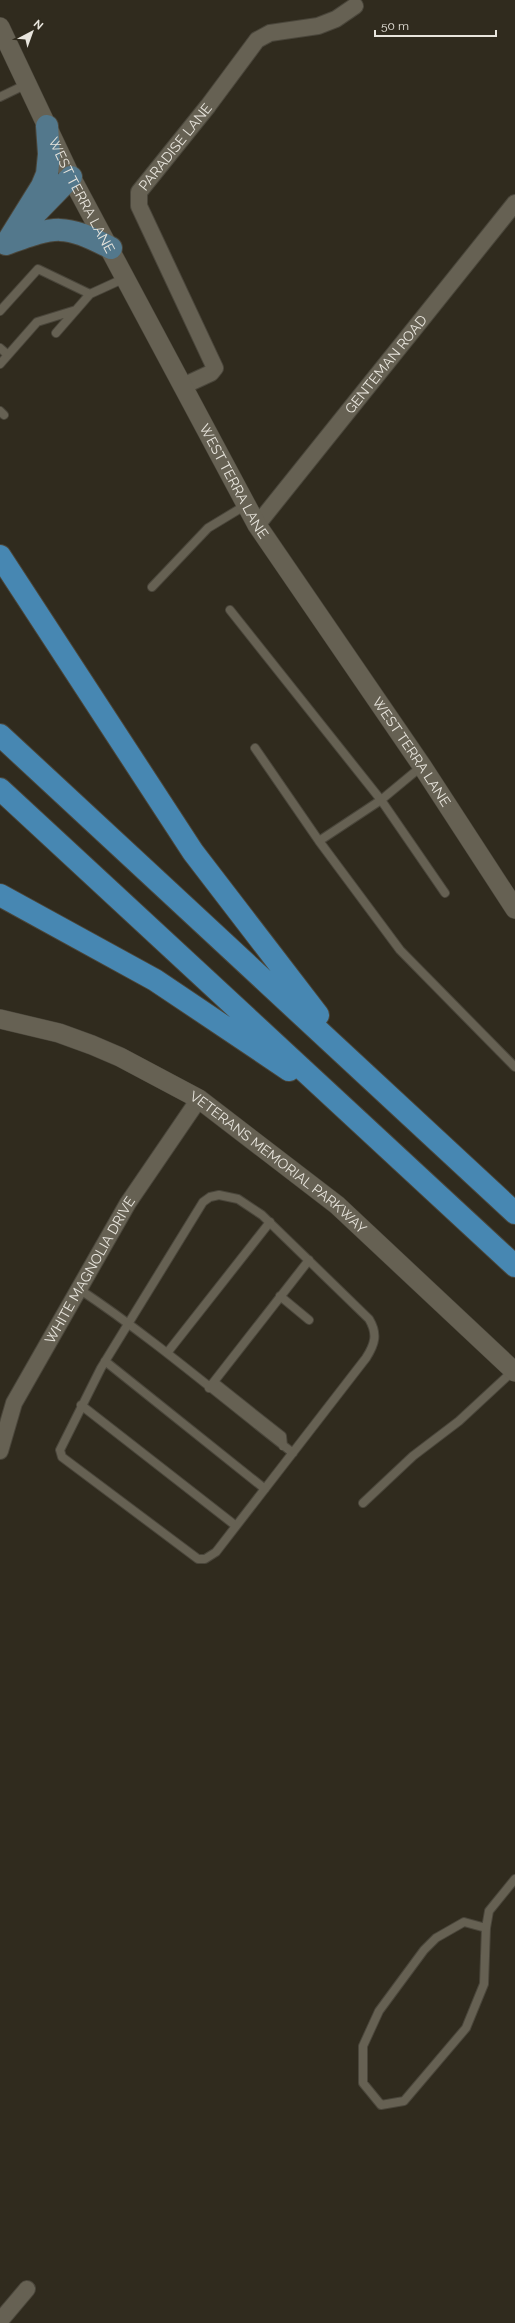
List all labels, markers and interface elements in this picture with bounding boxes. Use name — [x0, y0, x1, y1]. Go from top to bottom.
north arrow — [12, 12, 52, 52]
scale bar — [375, 12, 496, 38]
text: N — [31, 17, 46, 32]
text: 50 m — [381, 19, 409, 33]
street label: PARADISE LANE — [135, 100, 215, 194]
street label: WEST TERRA LANE — [45, 135, 118, 256]
street label: GENTEMAN ROAD — [342, 312, 430, 417]
street label: WEST TERRA LANE — [196, 421, 272, 541]
street label: WEST TERRA LANE — [369, 694, 454, 809]
street label: VETERANS MEMORIAL PARKWAY — [187, 1088, 370, 1237]
street label: WHITE MAGNOLIA DRIVE — [42, 1193, 138, 1347]

